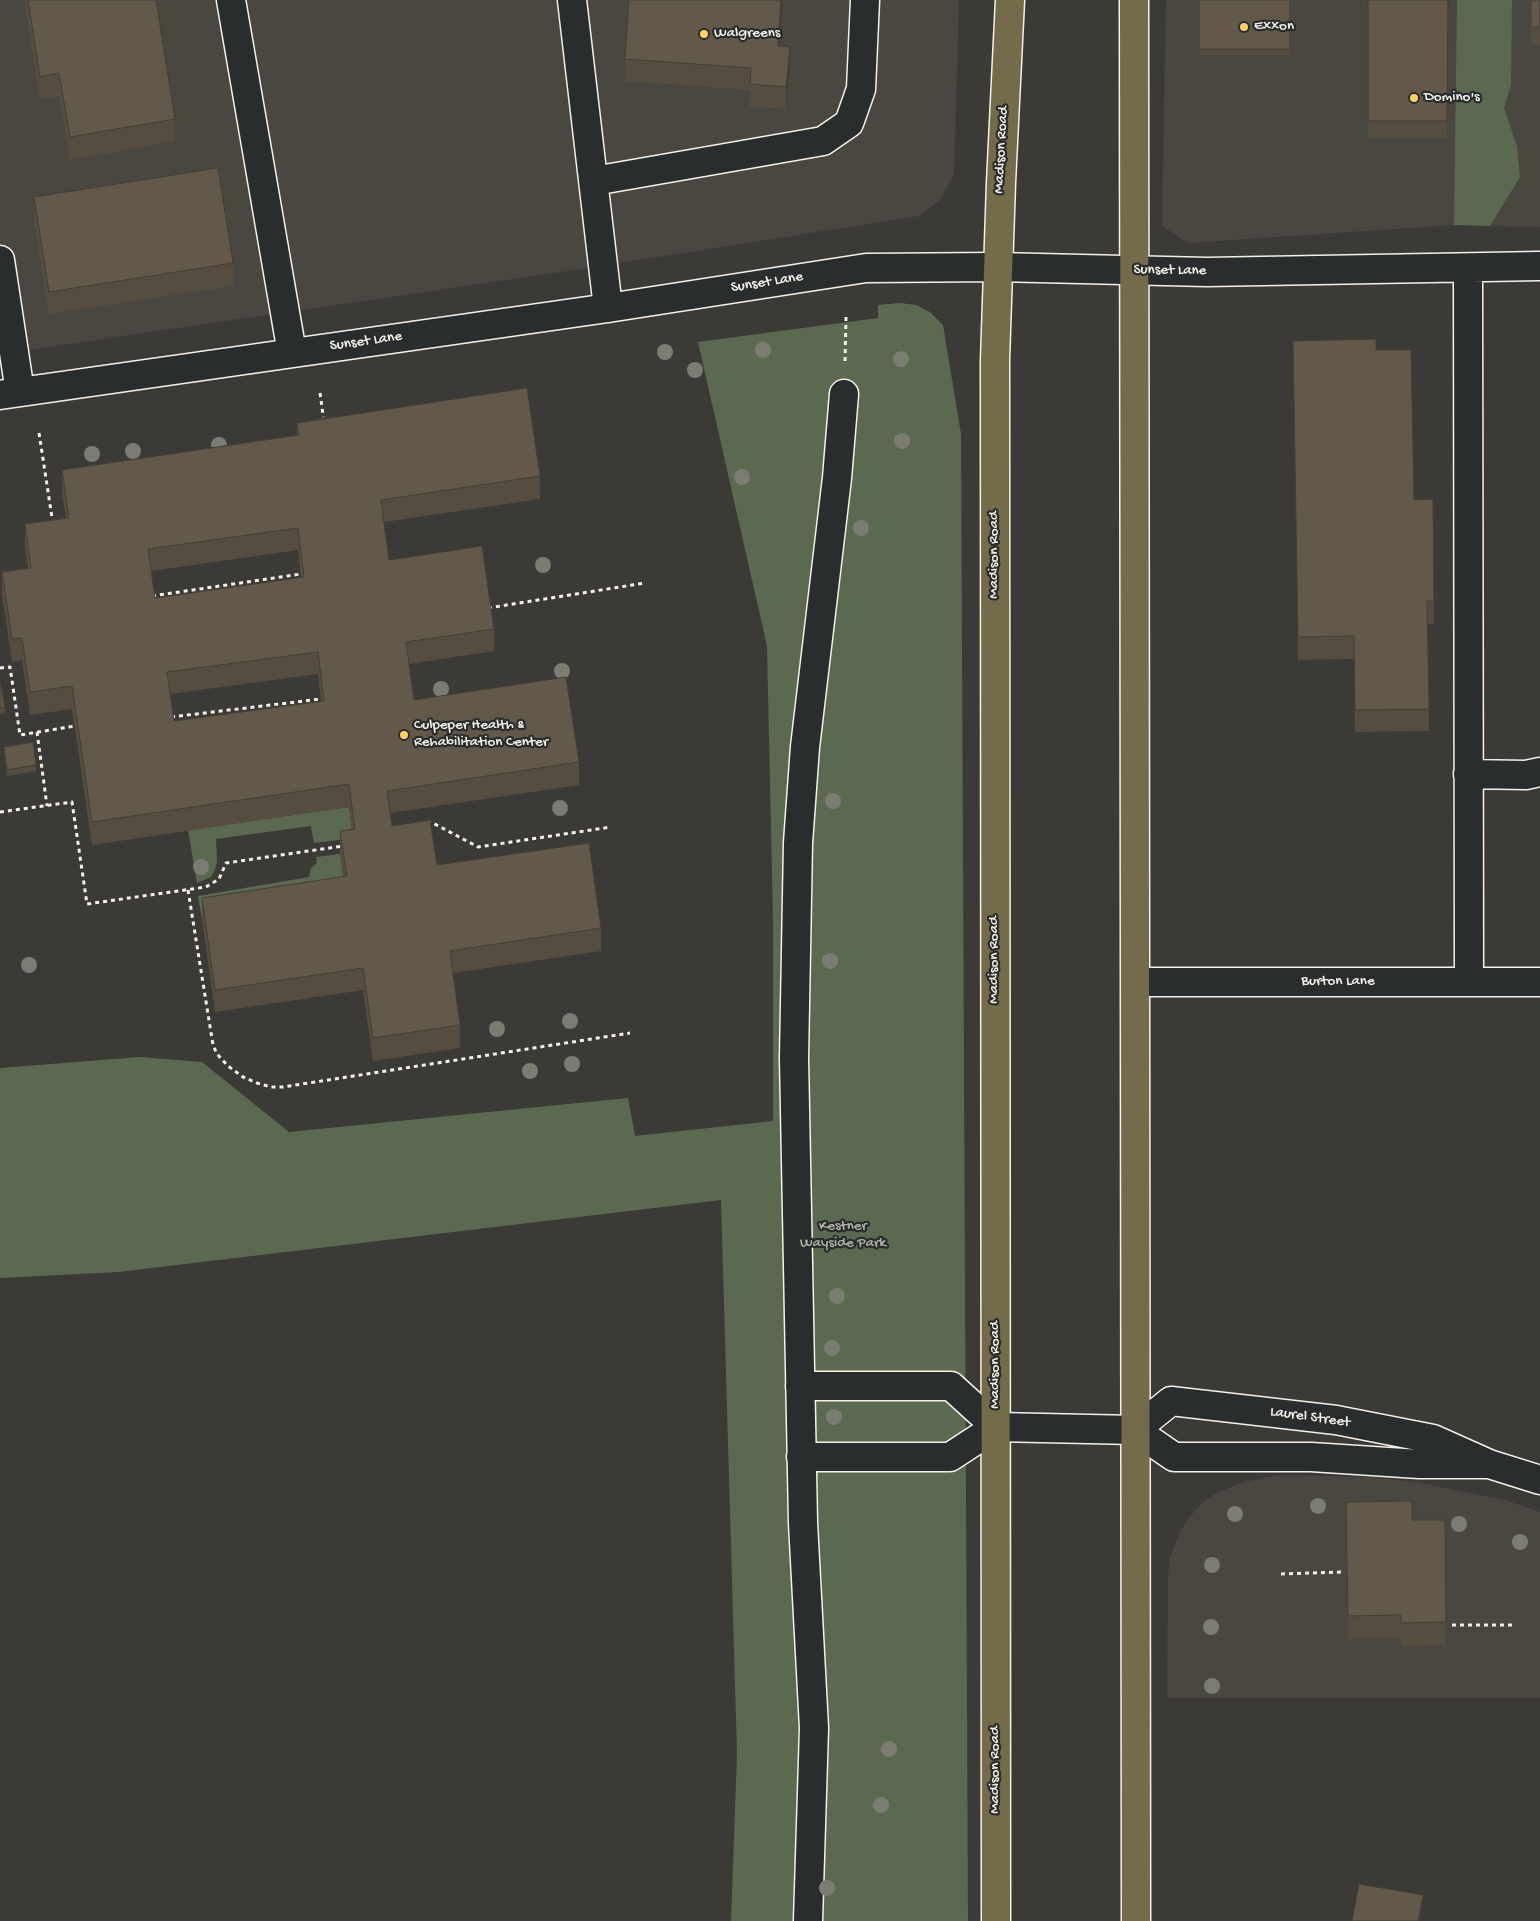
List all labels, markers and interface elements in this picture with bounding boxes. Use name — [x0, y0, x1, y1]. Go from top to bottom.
place label: Exxon — [1254, 18, 1294, 36]
marker: Exxon — [1238, 21, 1250, 33]
place label: Walgreens — [714, 25, 780, 43]
marker: Walgreens — [698, 28, 710, 40]
place label: Domino's — [1424, 89, 1480, 107]
marker: Domino's — [1408, 92, 1420, 104]
street label: Madison Road — [991, 106, 1013, 194]
street label: Sunset Lane — [1133, 261, 1207, 281]
street label: Sunset Lane — [730, 268, 804, 298]
street label: Sunset Lane — [329, 328, 403, 356]
street label: Madison Road — [986, 511, 1004, 599]
place label: Culpeper Health & Rehabilitation Center — [414, 717, 548, 752]
marker: Culpeper Health & Rehabilitation Center — [398, 729, 410, 741]
street label: Madison Road — [986, 916, 1004, 1004]
street label: Burton Lane — [1301, 973, 1375, 991]
park label: Kestner Wayside Park — [800, 1218, 886, 1253]
street label: Madison Road — [987, 1321, 1005, 1409]
street label: Laurel Street — [1269, 1403, 1351, 1433]
street label: Madison Road — [987, 1726, 1005, 1814]

